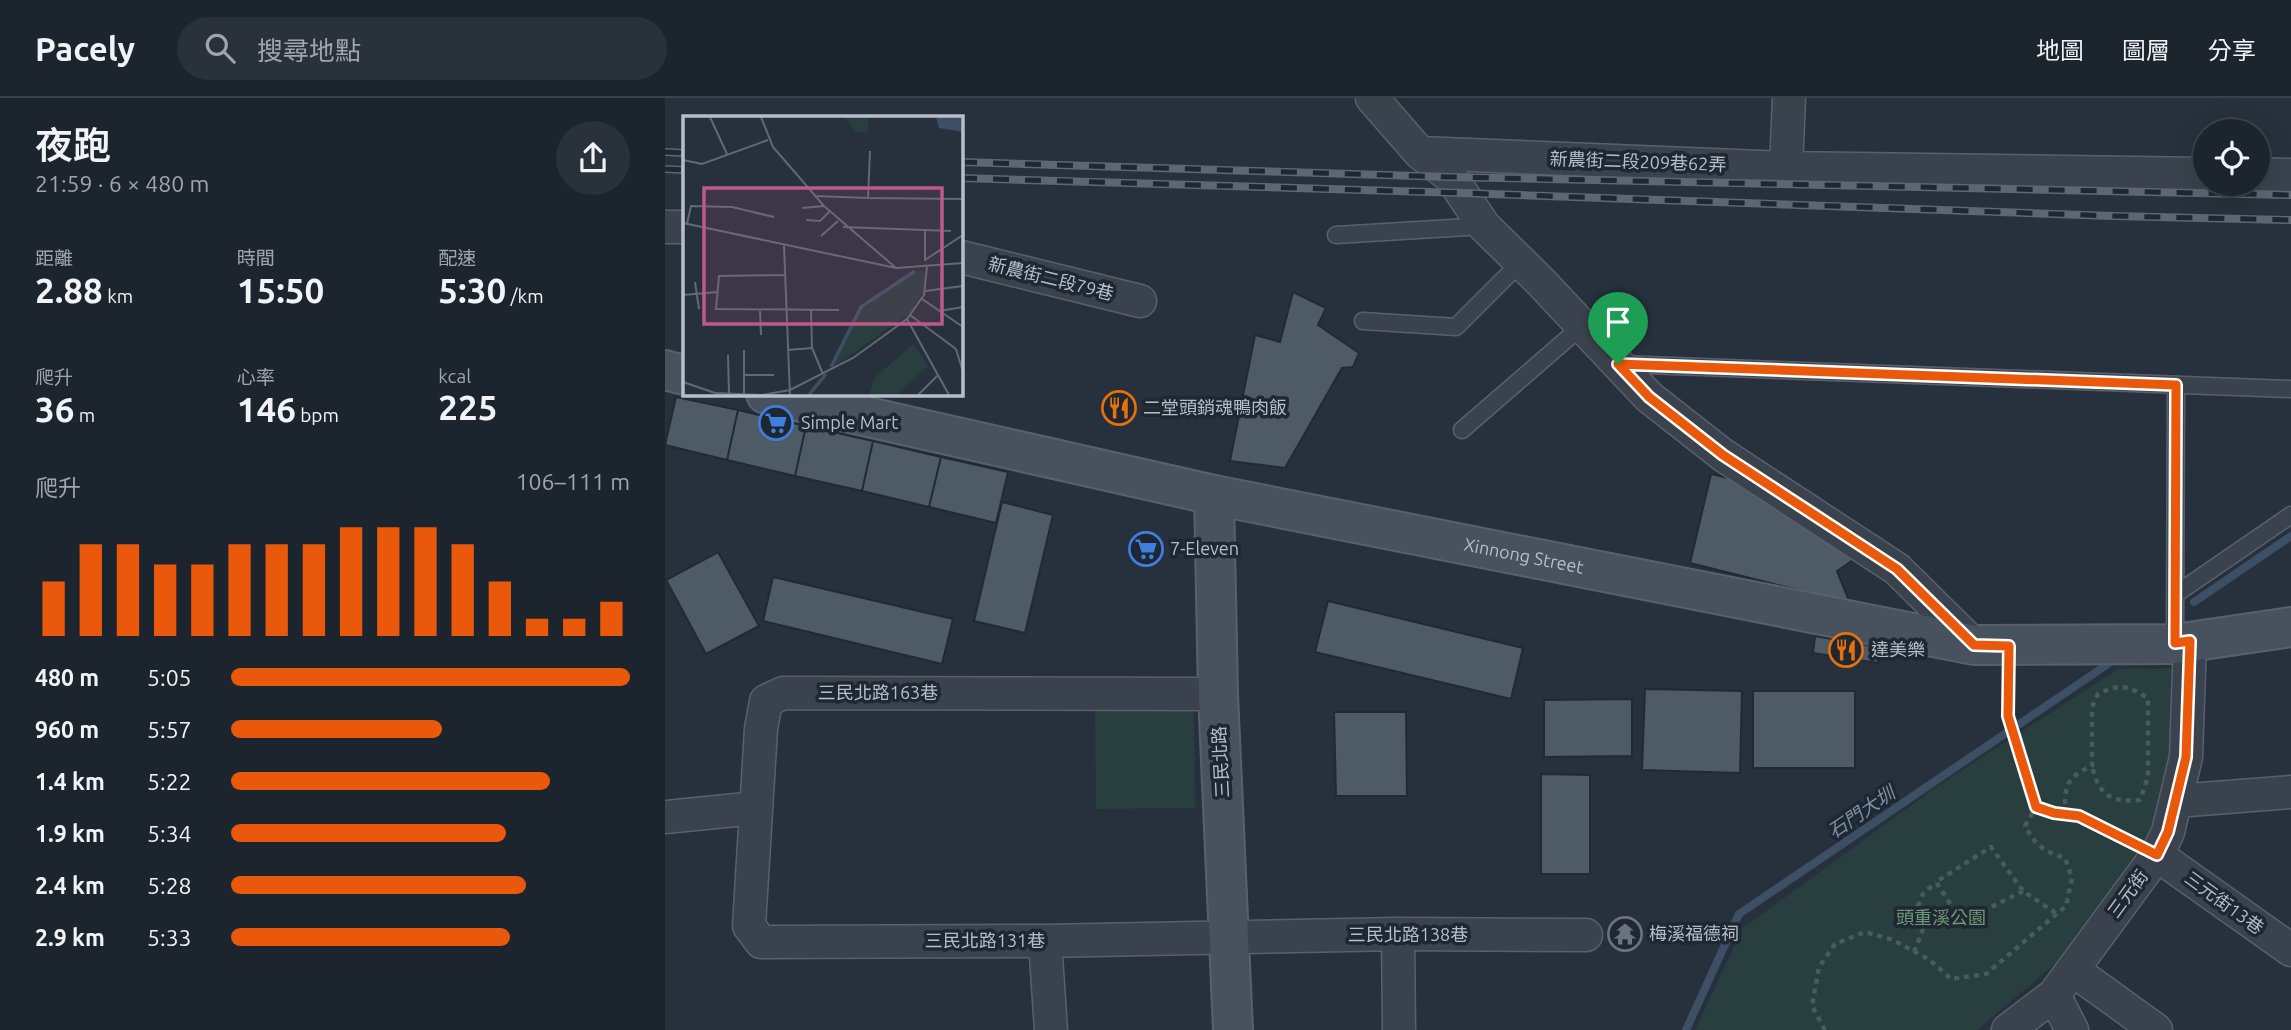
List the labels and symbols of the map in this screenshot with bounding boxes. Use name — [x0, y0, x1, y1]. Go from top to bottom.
inset map — [683, 116, 963, 396]
street label: 新農街二段209巷62弄 — [1549, 148, 1727, 174]
street label: 新農街二段79巷 — [987, 253, 1116, 303]
pin — [1588, 292, 1648, 364]
restaurant icon: 二堂頭銷魂鴨肉飯 — [1100, 389, 1138, 427]
place label: 二堂頭銷魂鴨肉飯 — [1143, 397, 1287, 417]
supermarket icon: Simple Mart — [757, 404, 795, 442]
place label: Simple Mart — [801, 412, 898, 432]
supermarket icon: 7-Eleven — [1127, 530, 1165, 568]
street label: Xinnong Street — [1462, 534, 1586, 577]
place label: 7-Eleven — [1170, 538, 1239, 558]
restaurant icon: 達美樂 — [1827, 631, 1865, 669]
place label: 達美樂 — [1871, 639, 1925, 659]
street label: 三民北路163巷 — [818, 682, 938, 702]
street label: 三民北路 — [1208, 726, 1232, 799]
water label: 石門大圳 — [1823, 780, 1901, 842]
street label: 三元街 — [2103, 866, 2151, 921]
street label: 三元街13巷 — [2181, 867, 2268, 937]
park label: 頭重溪公園 — [1896, 907, 1986, 927]
temple icon: 梅溪福德祠 — [1606, 915, 1644, 953]
place label: 梅溪福德祠 — [1649, 923, 1739, 943]
street label: 三民北路138巷 — [1348, 924, 1468, 944]
street label: 三民北路131巷 — [925, 930, 1045, 950]

